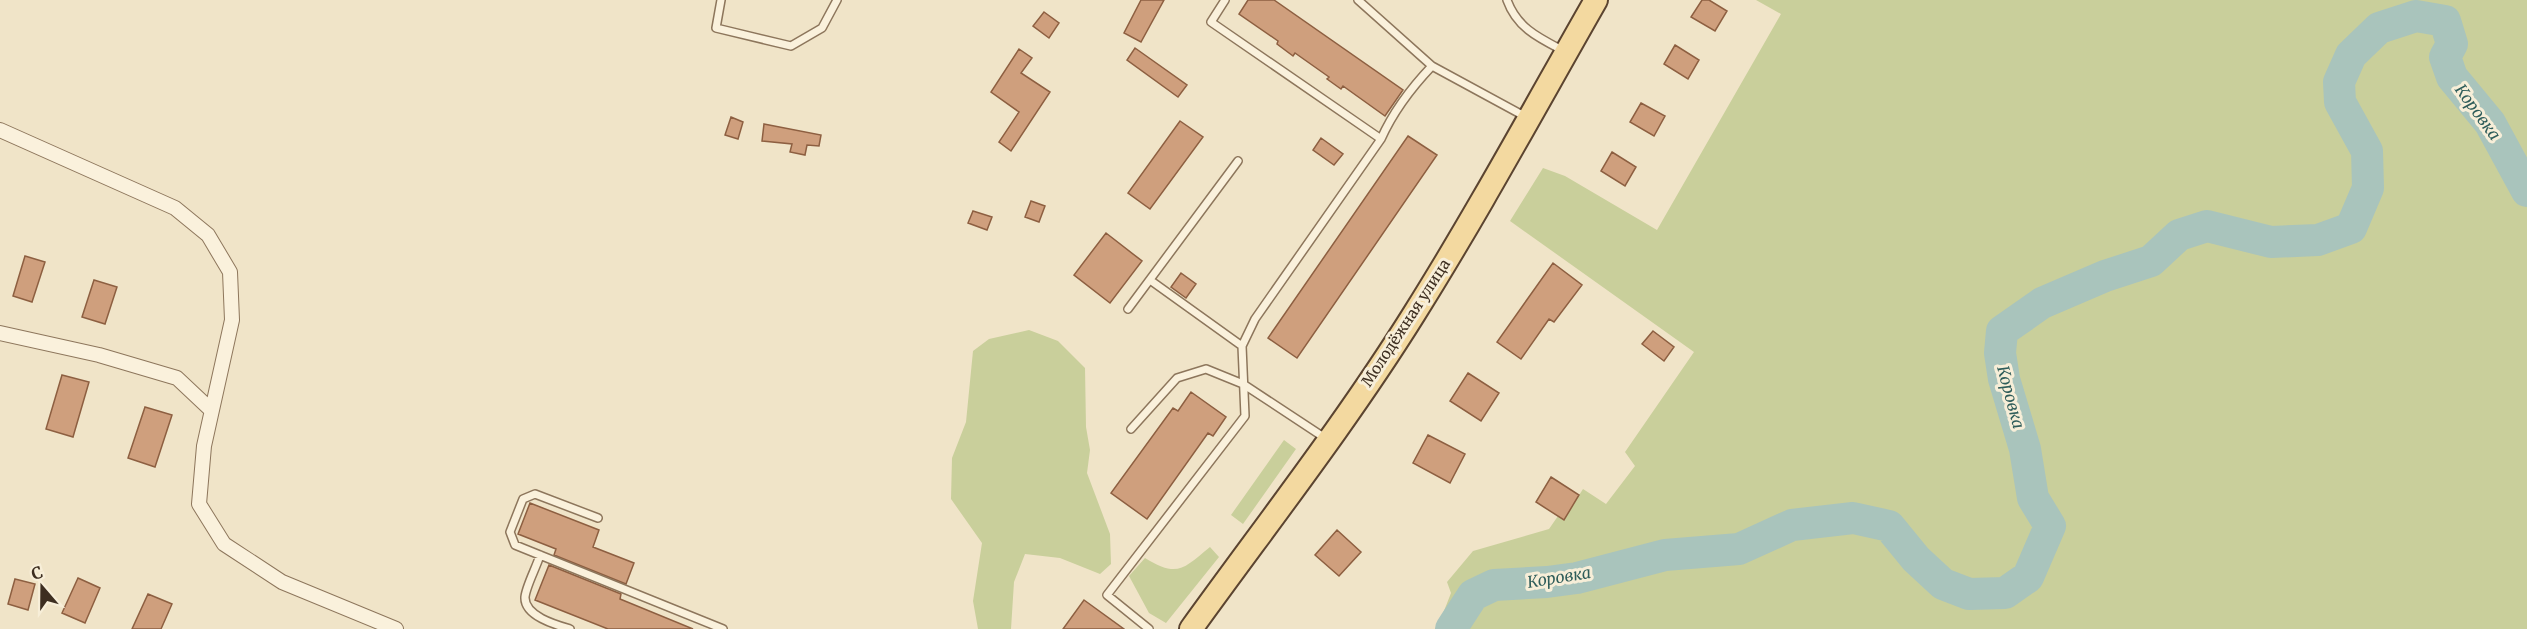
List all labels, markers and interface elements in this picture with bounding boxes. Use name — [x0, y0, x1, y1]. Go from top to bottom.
water label: Коровка — [2451, 80, 2505, 144]
street label: Молодёжная улица — [1357, 255, 1454, 390]
water label: Коровка — [1993, 363, 2029, 431]
north arrow — [12, 557, 72, 617]
text: С — [28, 562, 45, 584]
water label: Коровка — [1526, 562, 1592, 592]

